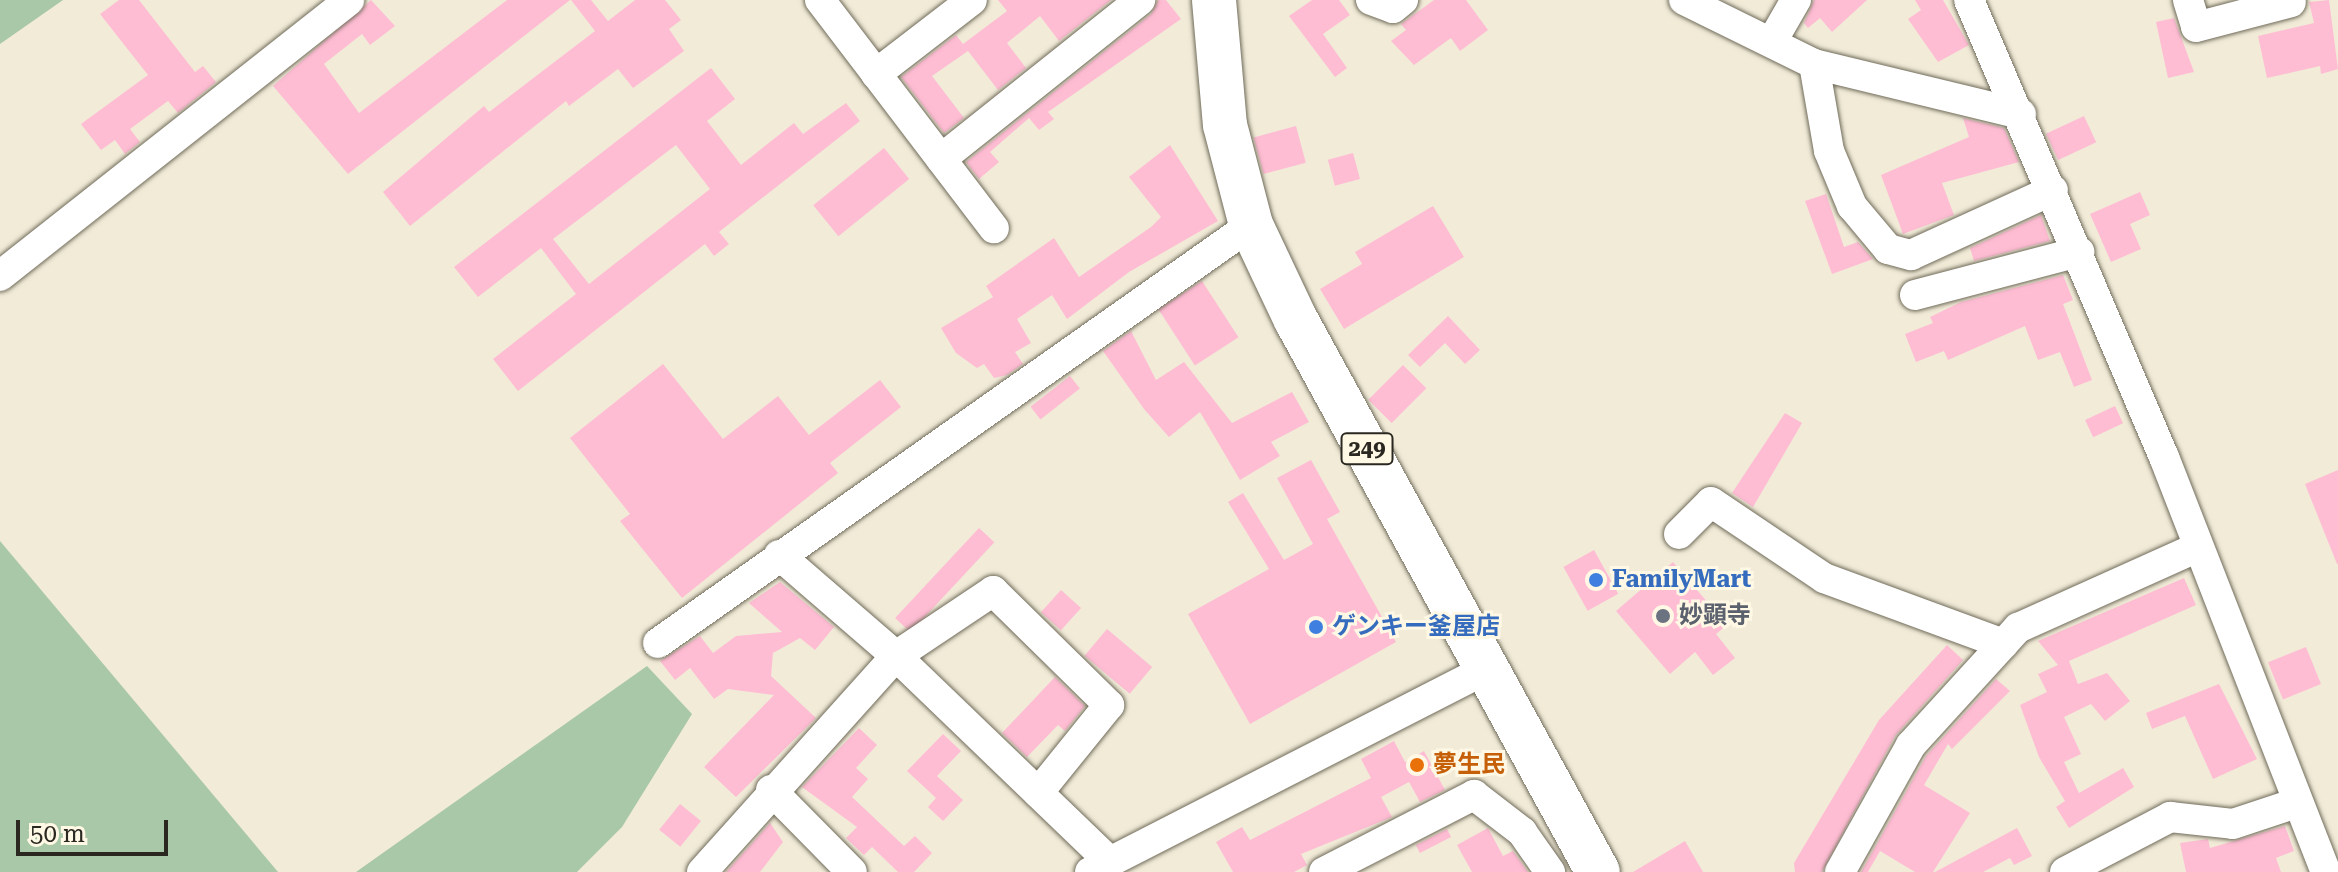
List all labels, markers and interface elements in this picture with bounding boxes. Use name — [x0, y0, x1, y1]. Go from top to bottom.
road number: 249 — [1339, 431, 1395, 467]
place label: FamilyMart — [1612, 566, 1751, 594]
marker: FamilyMart — [1587, 571, 1605, 589]
place label: 妙顕寺 — [1679, 602, 1751, 630]
marker: 妙顕寺 — [1654, 607, 1672, 625]
place label: ゲンキー釜屋店 — [1332, 613, 1500, 641]
marker: ゲンキー釜屋店 — [1307, 618, 1325, 636]
place label: 夢生民 — [1433, 751, 1505, 779]
marker: 夢生民 — [1408, 756, 1426, 774]
scale bar — [20, 804, 172, 854]
text: 50 m — [30, 820, 85, 848]

